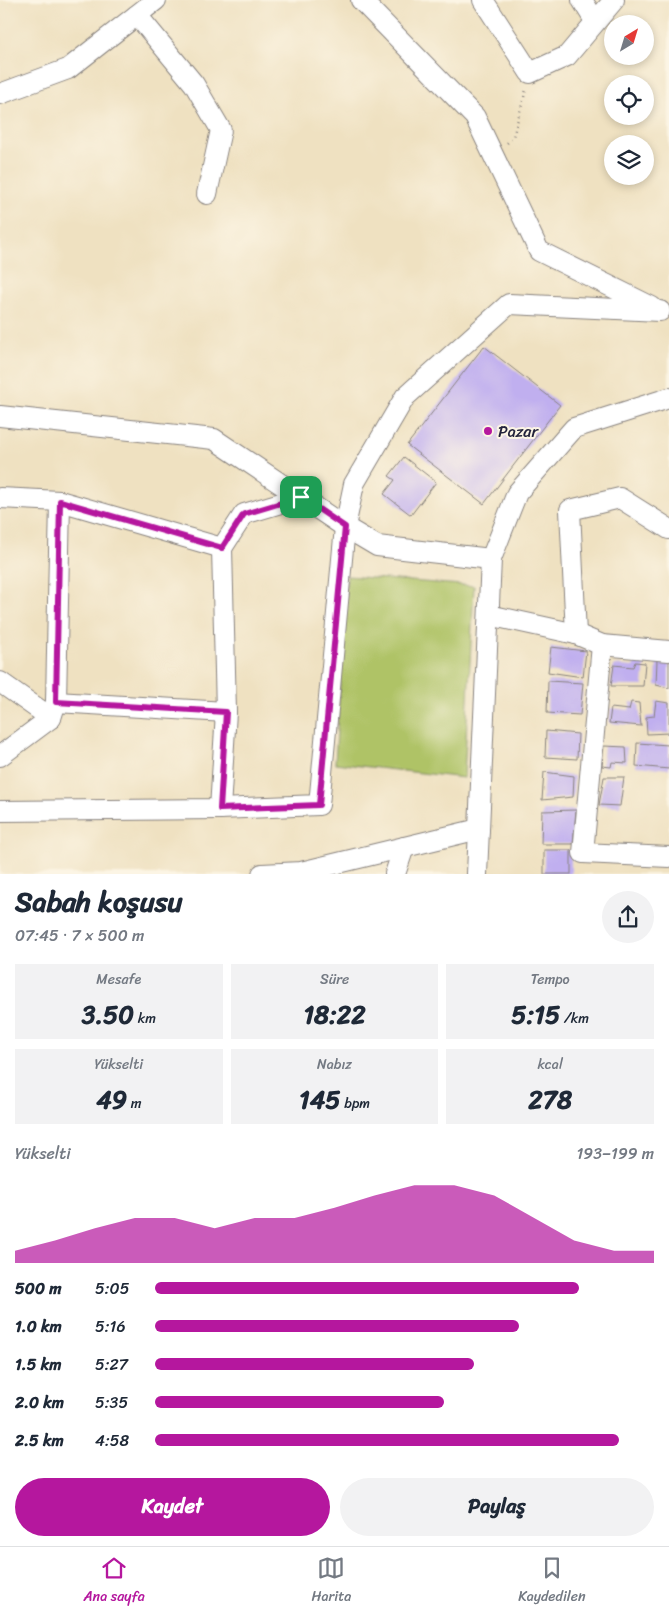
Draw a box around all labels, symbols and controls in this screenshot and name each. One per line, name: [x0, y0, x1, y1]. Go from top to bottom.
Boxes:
north arrow: [604, 15, 654, 65]
map controls: [604, 15, 654, 185]
button: locate: [604, 75, 654, 125]
button: layers: [604, 135, 654, 185]
place label: Pazar: [498, 417, 539, 446]
marker: Pazar: [482, 425, 494, 437]
pin: [280, 476, 322, 518]
icon: arrive: [287, 483, 315, 511]
text: Sabah koşusu: [15, 877, 183, 926]
button: share: [602, 891, 654, 943]
text: 07:45 · 7 × 500 m: [15, 921, 144, 950]
text: Mesafe: [96, 967, 141, 992]
text: Süre: [320, 967, 349, 992]
text: Tempo: [531, 967, 570, 992]
text: 3.50: [82, 992, 134, 1037]
text: 18:22: [303, 992, 366, 1037]
text: 5:15: [511, 992, 560, 1037]
text: km: [134, 1006, 156, 1031]
text: /km: [560, 1006, 589, 1031]
text: Yükselti: [94, 1052, 143, 1077]
text: Nabız: [317, 1052, 352, 1077]
text: kcal: [537, 1052, 563, 1077]
text: 49: [96, 1077, 127, 1122]
text: 145: [299, 1077, 341, 1122]
text: 278: [528, 1077, 572, 1122]
text: m: [127, 1091, 142, 1116]
text: bpm: [341, 1091, 370, 1116]
text: Yükselti: [15, 1139, 71, 1168]
text: 193–199 m: [576, 1139, 654, 1168]
text: 500 m: [15, 1274, 61, 1303]
text: 5:05: [95, 1274, 130, 1303]
text: 1.0 km: [15, 1312, 62, 1341]
text: 5:16: [95, 1312, 126, 1341]
text: 1.5 km: [15, 1350, 61, 1379]
text: 5:27: [95, 1350, 128, 1379]
text: 2.0 km: [15, 1388, 64, 1417]
text: 5:35: [95, 1388, 128, 1417]
text: 2.5 km: [15, 1426, 64, 1455]
text: 4:58: [95, 1426, 129, 1455]
button: Kaydet: [15, 1478, 330, 1536]
button: Paylaş: [340, 1478, 654, 1536]
tab: Ana sayfa: [83, 1554, 145, 1609]
tab: Harita: [312, 1554, 351, 1609]
tab: Kaydedilen: [518, 1554, 586, 1609]

